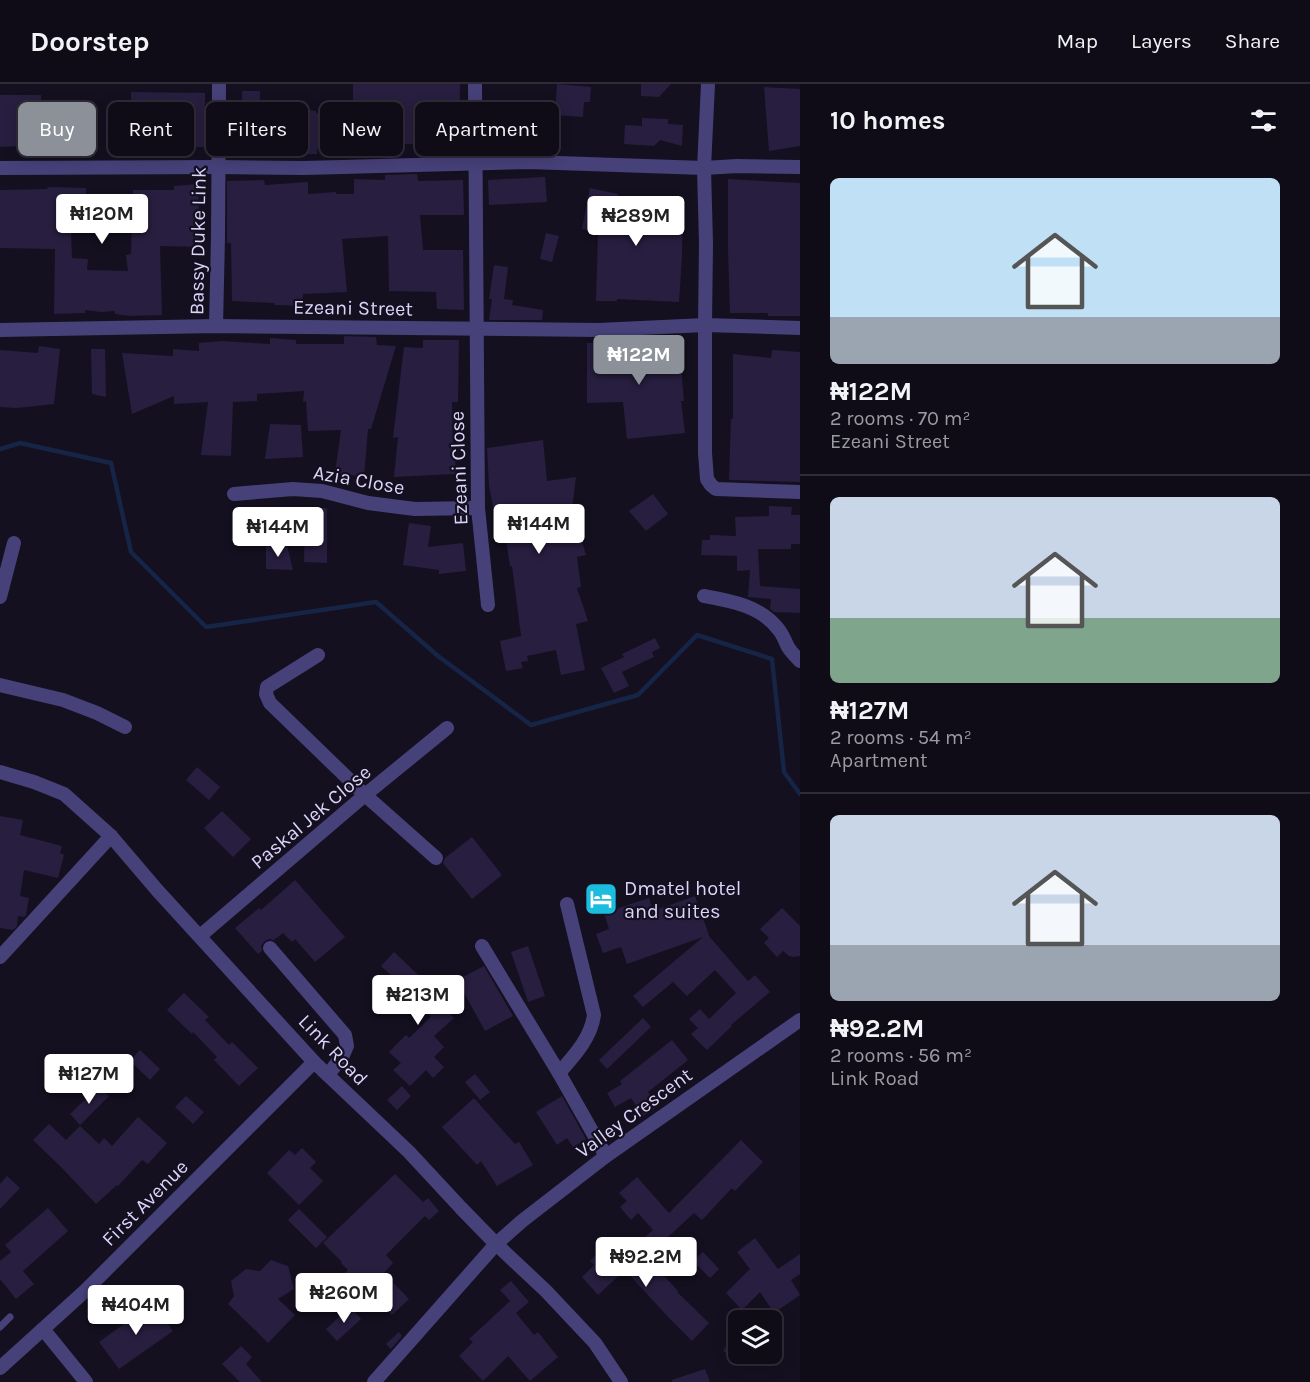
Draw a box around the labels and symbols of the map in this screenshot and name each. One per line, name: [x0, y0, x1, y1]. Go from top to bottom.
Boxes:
street label: Bassy Duke Link: [185, 167, 211, 315]
pin: ₦120M: [60, 194, 144, 245]
pin: ₦289M: [594, 196, 678, 247]
street label: Ezeani Street: [293, 295, 414, 321]
pin: ₦122M: [597, 335, 681, 386]
street label: Ezeani Close: [446, 410, 472, 526]
street label: Azia Close: [312, 461, 406, 499]
pin: ₦144M: [497, 504, 581, 555]
pin: ₦144M: [236, 507, 320, 558]
street label: Paskal Jek Close: [246, 760, 376, 874]
place label: Dmatel hotel and suites: [624, 877, 741, 923]
hotel icon: Dmatel hotel and suites: [583, 881, 619, 917]
pin: ₦213M: [376, 975, 460, 1026]
street label: Link Road: [294, 1010, 372, 1090]
pin: ₦127M: [47, 1054, 131, 1105]
street label: Valley Crescent: [572, 1063, 697, 1163]
street label: First Avenue: [97, 1155, 193, 1251]
pin: ₦92.2M: [597, 1237, 695, 1288]
pin: ₦260M: [302, 1273, 386, 1324]
pin: ₦404M: [94, 1285, 178, 1336]

